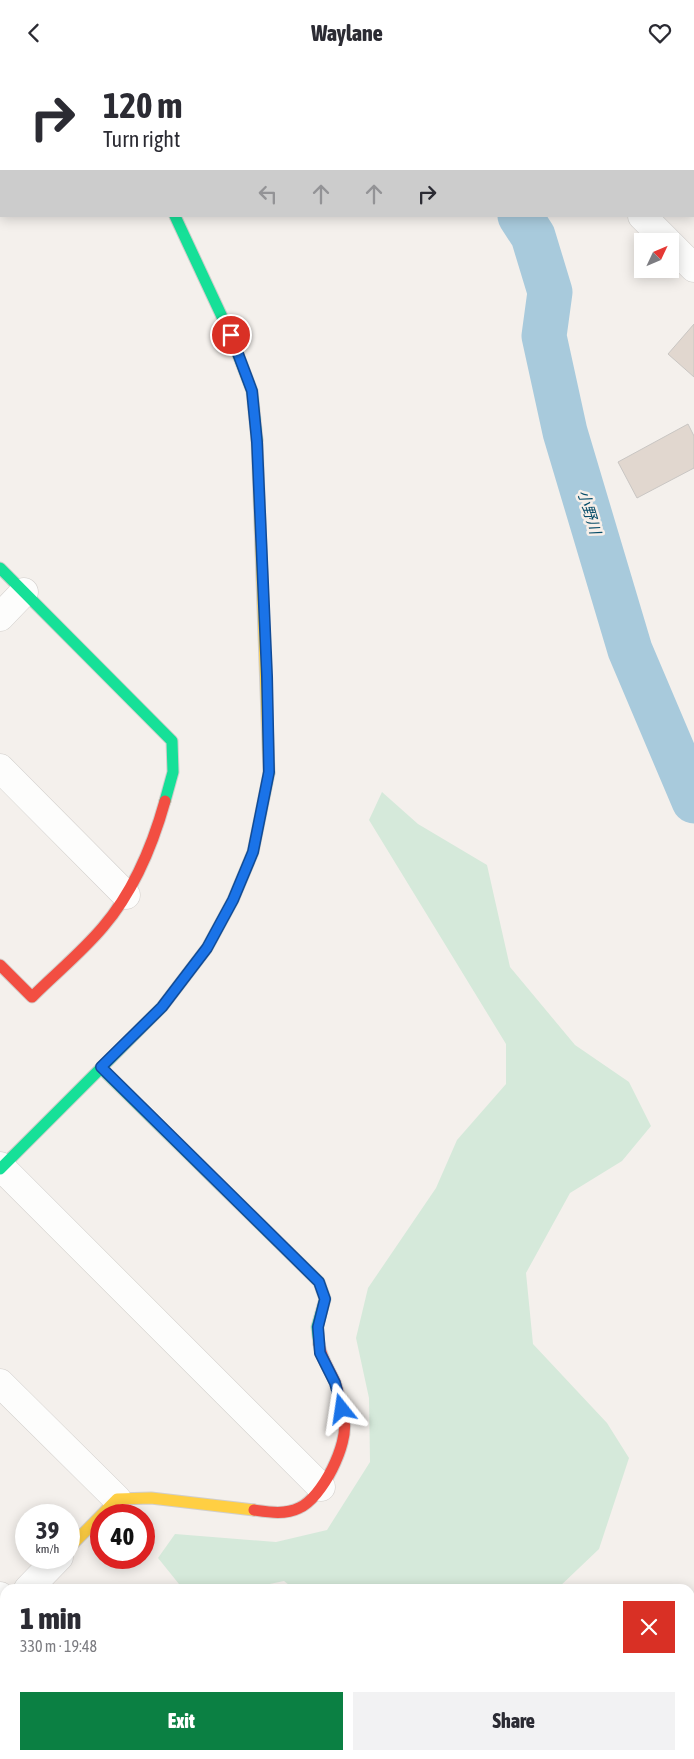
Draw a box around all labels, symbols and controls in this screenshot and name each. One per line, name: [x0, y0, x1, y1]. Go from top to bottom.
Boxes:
icon: back: [20, 19, 48, 47]
icon: heart: [646, 19, 674, 47]
text: Waylane: [311, 20, 383, 46]
icon: right: [20, 85, 85, 150]
text: 120 m: [103, 85, 182, 125]
text: Turn right: [103, 126, 180, 152]
icon: left: [254, 180, 282, 208]
icon: ahead: [307, 180, 335, 208]
icon: ahead: [360, 180, 388, 208]
icon: right: [413, 180, 441, 208]
north arrow: [634, 233, 679, 277]
map controls: [634, 233, 679, 278]
pin: [210, 314, 252, 356]
icon: arrive: [217, 321, 245, 349]
water label: 小野川: [575, 488, 605, 538]
position arrow: [315, 1382, 367, 1434]
speed limit sign: 40: [90, 1504, 155, 1569]
text: 39: [36, 1516, 59, 1544]
text: km/h: [36, 1542, 59, 1556]
text: 1 min: [20, 1601, 81, 1635]
button: close: [623, 1601, 675, 1653]
text: 330 m · 19:48: [20, 1637, 97, 1655]
button: Exit: [20, 1692, 343, 1750]
button: Share: [353, 1692, 675, 1750]

